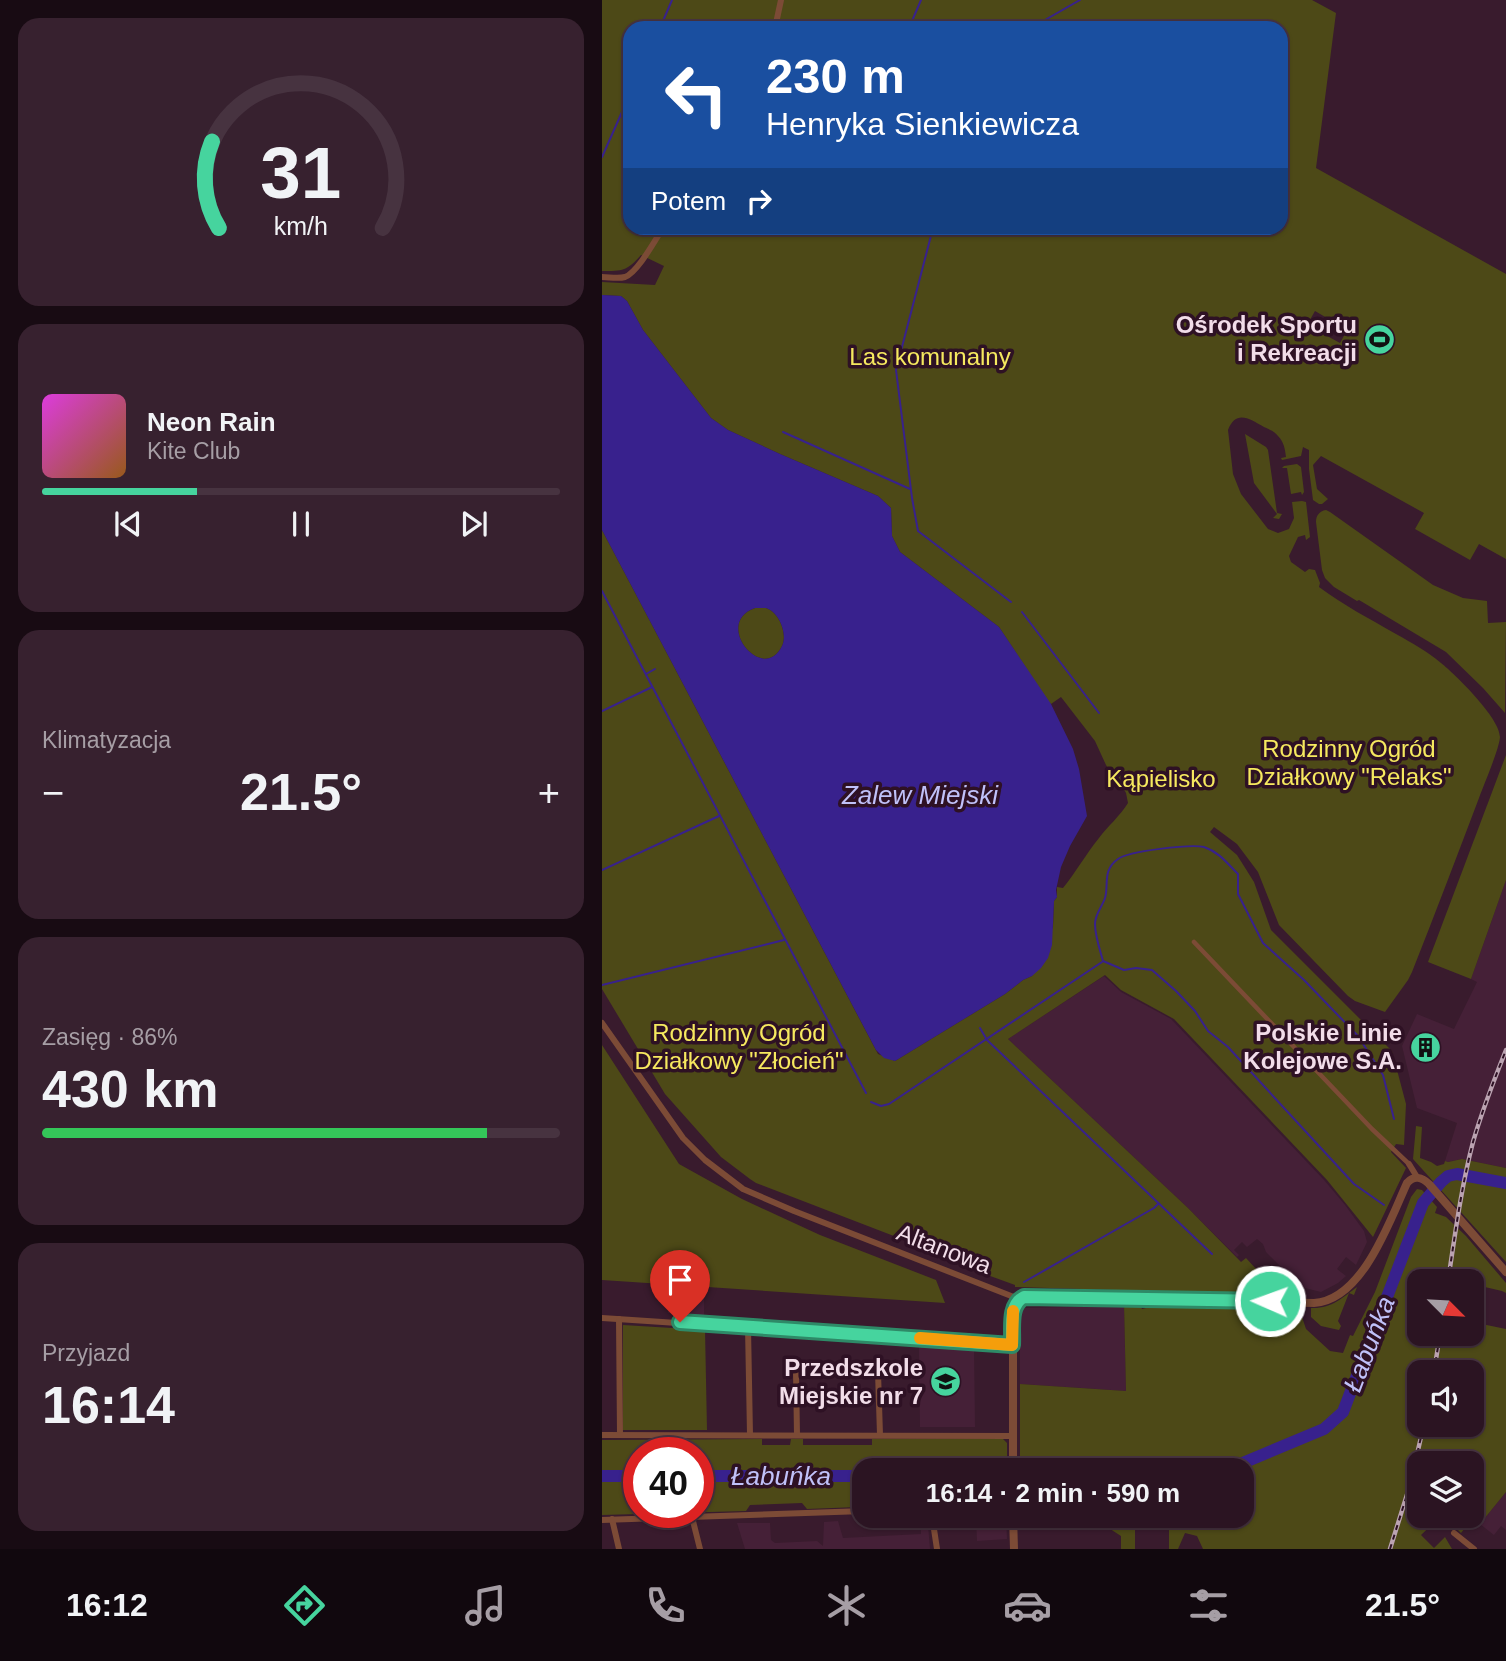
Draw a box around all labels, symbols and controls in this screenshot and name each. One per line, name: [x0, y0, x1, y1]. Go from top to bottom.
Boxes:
icon: left: [651, 49, 742, 140]
text: 230 m: [766, 49, 905, 103]
text: Henryka Sienkiewicza: [766, 106, 1079, 142]
text: 31: [261, 132, 341, 213]
icon: right: [740, 182, 778, 220]
text: Potem: [651, 186, 726, 216]
text: km/h: [274, 212, 328, 240]
place label: Ośrodek Sportu i Rekreacji: [1176, 311, 1357, 366]
sports icon: Ośrodek Sportu i Rekreacji: [1363, 322, 1397, 356]
park label: Las komunalny: [849, 343, 1011, 370]
text: Neon Rain: [147, 407, 276, 437]
text: Kite Club: [147, 438, 240, 464]
icon: previous: [109, 505, 147, 543]
icon: pause: [282, 505, 320, 543]
icon: next: [455, 505, 493, 543]
text: Klimatyzacja: [42, 727, 171, 753]
park label: Rodzinny Ogród Działkowy "Relaks": [1246, 735, 1452, 790]
text: 21.5°: [240, 763, 362, 821]
park label: Kąpielisko: [1106, 765, 1216, 792]
text: −: [42, 772, 64, 814]
text: +: [538, 772, 560, 814]
water label: Zalew Miejski: [841, 780, 999, 810]
park label: Rodzinny Ogród Działkowy "Złocień": [634, 1019, 844, 1074]
place label: Polskie Linie Kolejowe S.A.: [1243, 1019, 1402, 1074]
text: Zasięg · 86%: [42, 1024, 178, 1050]
building icon: Polskie Linie Kolejowe S.A.: [1408, 1030, 1442, 1064]
text: 430 km: [42, 1060, 218, 1118]
street label: Altanowa: [893, 1218, 996, 1279]
pin: [650, 1250, 710, 1322]
icon: arrive: [661, 1261, 699, 1299]
position arrow: [1233, 1264, 1307, 1338]
north arrow: [1407, 1269, 1484, 1346]
map controls: [1407, 1269, 1484, 1528]
water label: Łabuńka: [1337, 1292, 1401, 1396]
text: Przyjazd: [42, 1340, 130, 1366]
place label: Przedszkole Miejskie nr 7: [779, 1354, 923, 1409]
button: sound: [1407, 1360, 1484, 1437]
school or university icon: Przedszkole Miejskie nr 7: [929, 1365, 963, 1399]
text: 16:14: [42, 1376, 175, 1434]
speed limit sign: 40: [623, 1437, 714, 1528]
button: layers: [1407, 1451, 1484, 1528]
water label: Łabuńka: [731, 1461, 831, 1491]
text: 16:14 · 2 min · 590 m: [926, 1478, 1180, 1508]
icon: directions: [280, 1581, 329, 1630]
icon: music: [461, 1581, 510, 1630]
icon: phone: [641, 1581, 690, 1630]
icon: climate: [822, 1581, 871, 1630]
icon: car: [1003, 1581, 1052, 1630]
icon: filters: [1184, 1581, 1233, 1630]
text: 16:12: [66, 1587, 148, 1623]
text: 21.5°: [1365, 1587, 1440, 1623]

